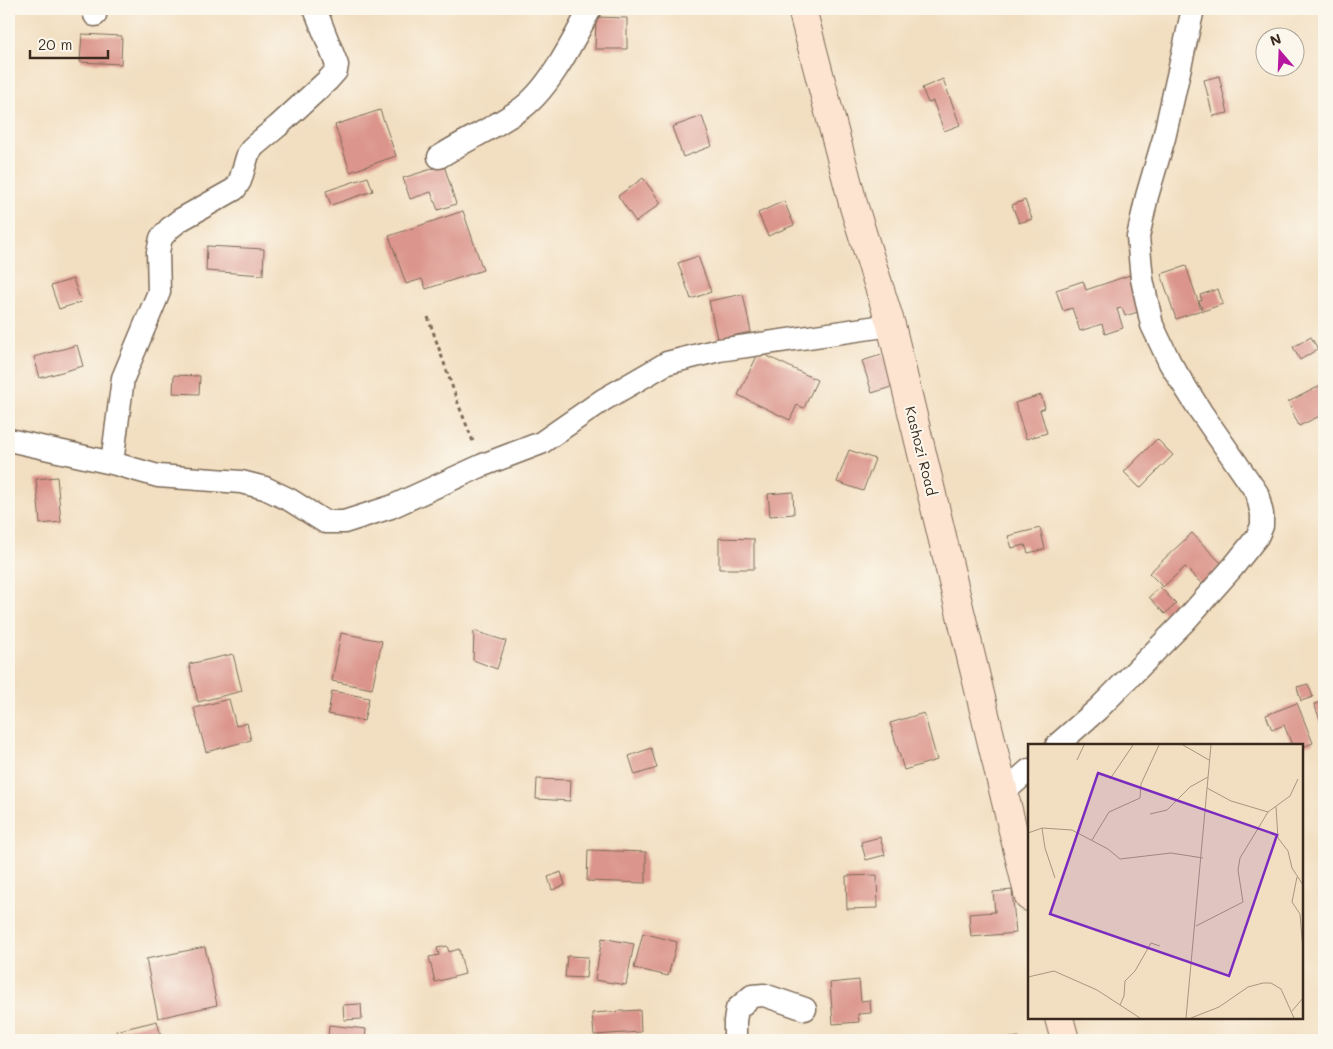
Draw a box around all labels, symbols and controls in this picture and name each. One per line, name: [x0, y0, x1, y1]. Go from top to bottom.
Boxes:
scale bar: [30, 28, 108, 60]
north arrow: [1256, 28, 1306, 78]
text: N: [1267, 29, 1284, 50]
text: 20 m: [38, 34, 72, 54]
street label: Kashozi Road: [901, 404, 942, 498]
inset map: [1028, 744, 1303, 1019]

